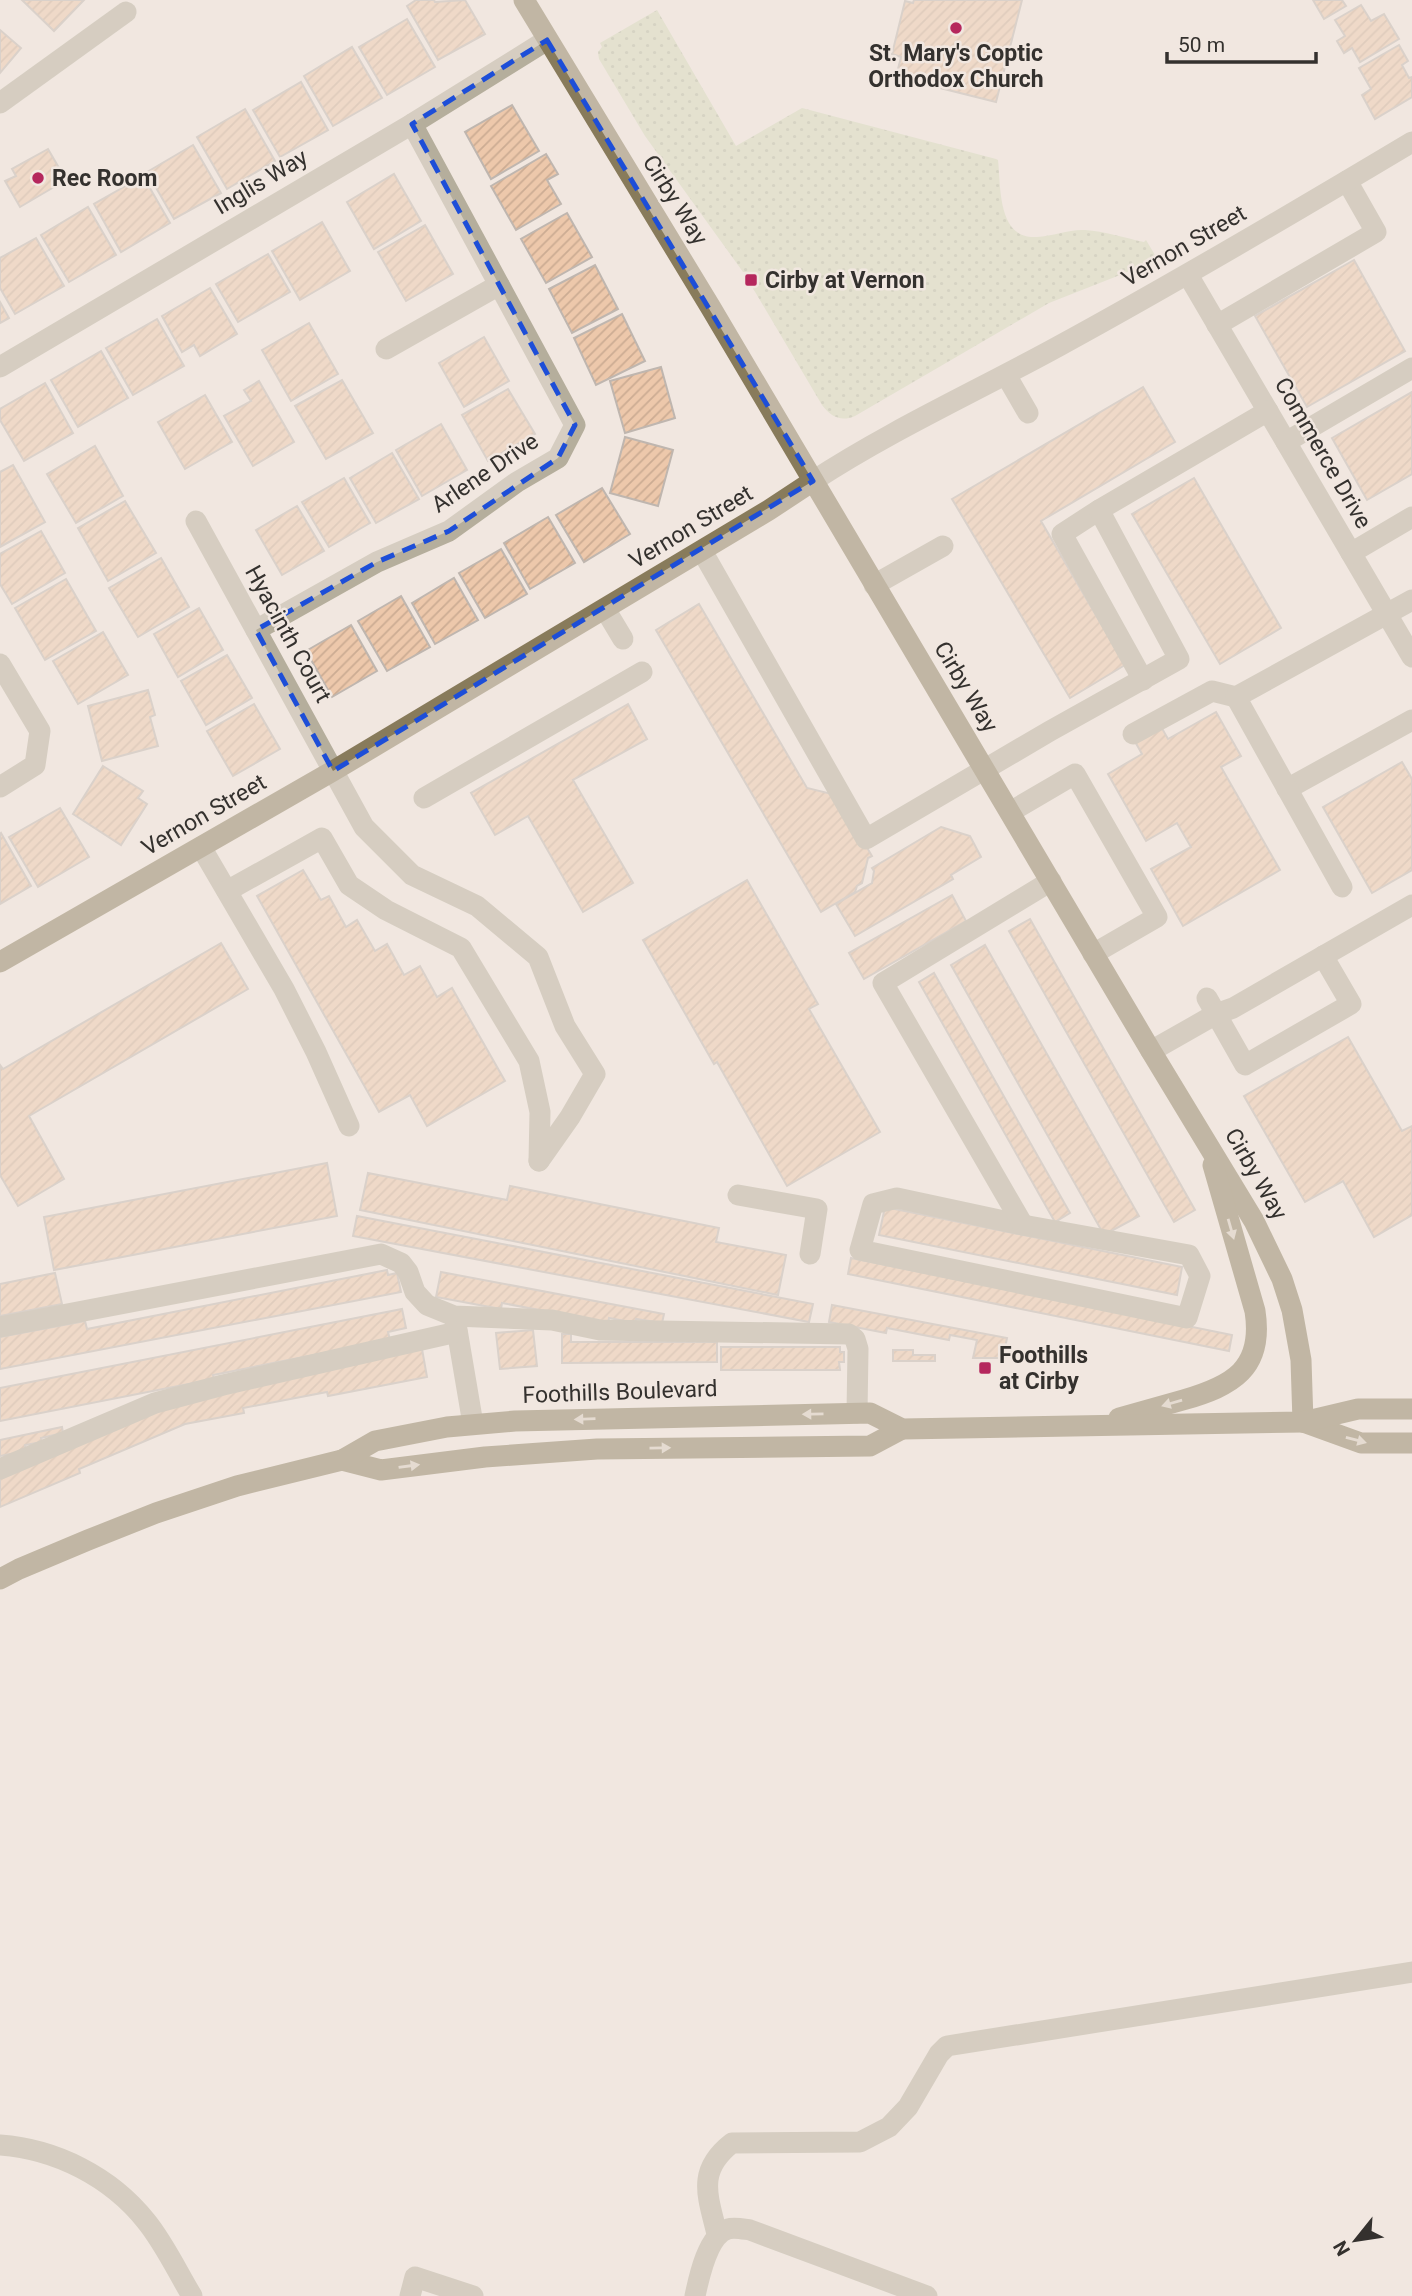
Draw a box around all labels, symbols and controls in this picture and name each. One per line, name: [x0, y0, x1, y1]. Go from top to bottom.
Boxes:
marker: St. Mary's Coptic Orthodox Church: [948, 20, 964, 36]
scale bar: [1167, 21, 1316, 65]
text: 50 m: [1178, 33, 1225, 57]
place label: St. Mary's Coptic Orthodox Church: [868, 40, 1044, 93]
street label: Inglis Way: [210, 144, 313, 220]
street label: Cirby Way: [637, 150, 713, 250]
place label: Rec Room: [52, 165, 157, 192]
marker: Rec Room: [30, 170, 46, 186]
street label: Vernon Street: [1117, 200, 1251, 292]
place label: Cirby at Vernon: [765, 267, 925, 294]
marker: Cirby at Vernon: [743, 272, 759, 288]
street label: Commerce Drive: [1269, 373, 1377, 533]
street label: Arlene Drive: [427, 427, 543, 519]
street label: Vernon Street: [624, 480, 758, 574]
street label: Hyacinth Court: [239, 561, 337, 707]
street label: Cirby Way: [928, 637, 1004, 737]
street label: Vernon Street: [137, 769, 271, 861]
street label: Cirby Way: [1219, 1124, 1293, 1225]
one-way arrow: [1227, 1219, 1237, 1240]
place label: Foothills at Cirby: [999, 1342, 1088, 1395]
marker: Foothills at Cirby: [977, 1360, 993, 1376]
street label: Foothills Boulevard: [522, 1375, 718, 1409]
one-way arrow: [1161, 1398, 1183, 1409]
one-way arrow: [802, 1408, 824, 1419]
one-way arrow: [574, 1413, 596, 1424]
one-way arrow: [1345, 1435, 1367, 1446]
one-way arrow: [649, 1443, 671, 1454]
one-way arrow: [398, 1461, 420, 1472]
north arrow: [1321, 2205, 1391, 2275]
text: N: [1328, 2237, 1355, 2260]

